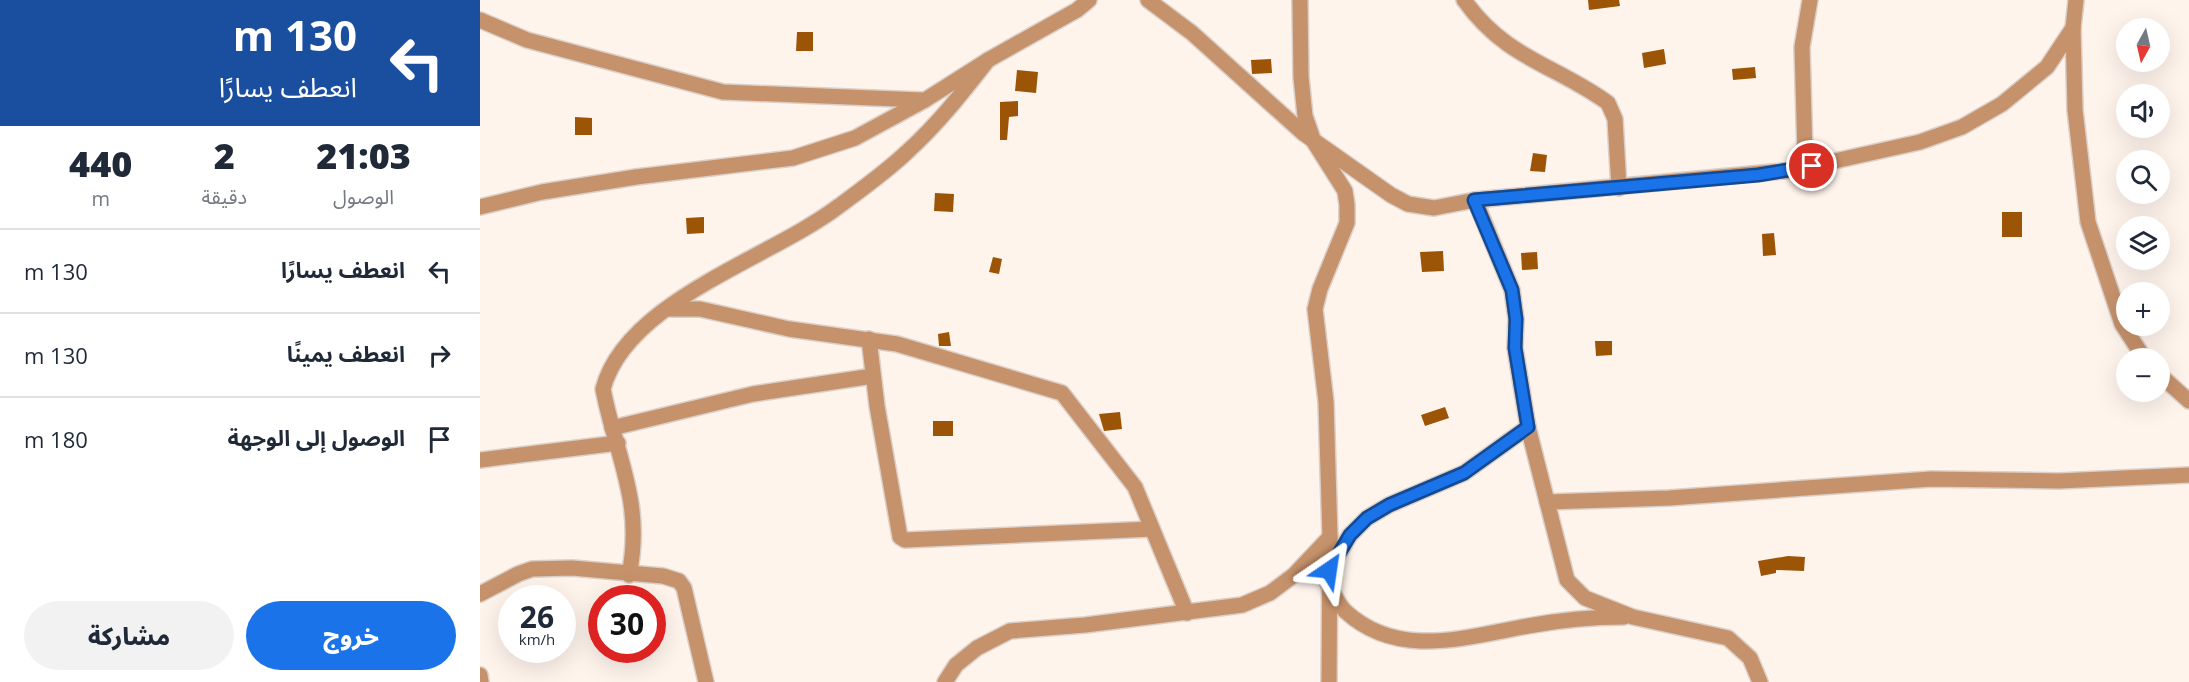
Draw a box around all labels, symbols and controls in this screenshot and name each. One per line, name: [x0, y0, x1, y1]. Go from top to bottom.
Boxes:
text: 130 m: [233, 6, 357, 63]
north arrow: [2116, 18, 2170, 72]
map controls: [2116, 18, 2170, 402]
icon: left: [378, 24, 456, 102]
text: انعطف يسارًا: [219, 68, 357, 105]
button: sound: [2116, 84, 2170, 138]
text: 2: [214, 131, 235, 180]
text: 21:03: [316, 131, 411, 180]
text: 440: [69, 139, 132, 188]
pin: [1786, 140, 1837, 191]
icon: arrive: [1795, 149, 1828, 182]
button: search: [2116, 150, 2170, 204]
text: دقيقة: [201, 183, 247, 210]
text: الوصول: [333, 183, 394, 210]
text: m: [91, 185, 110, 212]
button: layers: [2116, 216, 2170, 270]
text: انعطف يسارًا: [281, 254, 405, 284]
icon: left: [423, 255, 456, 288]
text: 130 m: [24, 256, 88, 286]
button: +: [2116, 282, 2170, 336]
text: انعطف يمينًا: [287, 338, 405, 368]
icon: right: [423, 339, 456, 372]
text: 130 m: [24, 340, 88, 370]
button: −: [2116, 348, 2170, 402]
text: الوصول إلى الوجهة: [227, 422, 405, 452]
icon: arrive: [423, 423, 456, 456]
text: 180 m: [24, 424, 88, 454]
position arrow: [1297, 538, 1361, 602]
speed limit sign: 30: [588, 585, 666, 663]
text: 26: [520, 596, 554, 637]
button: مشاركة: [24, 601, 234, 670]
button: خروج: [246, 601, 456, 670]
text: km/h: [519, 629, 555, 649]

